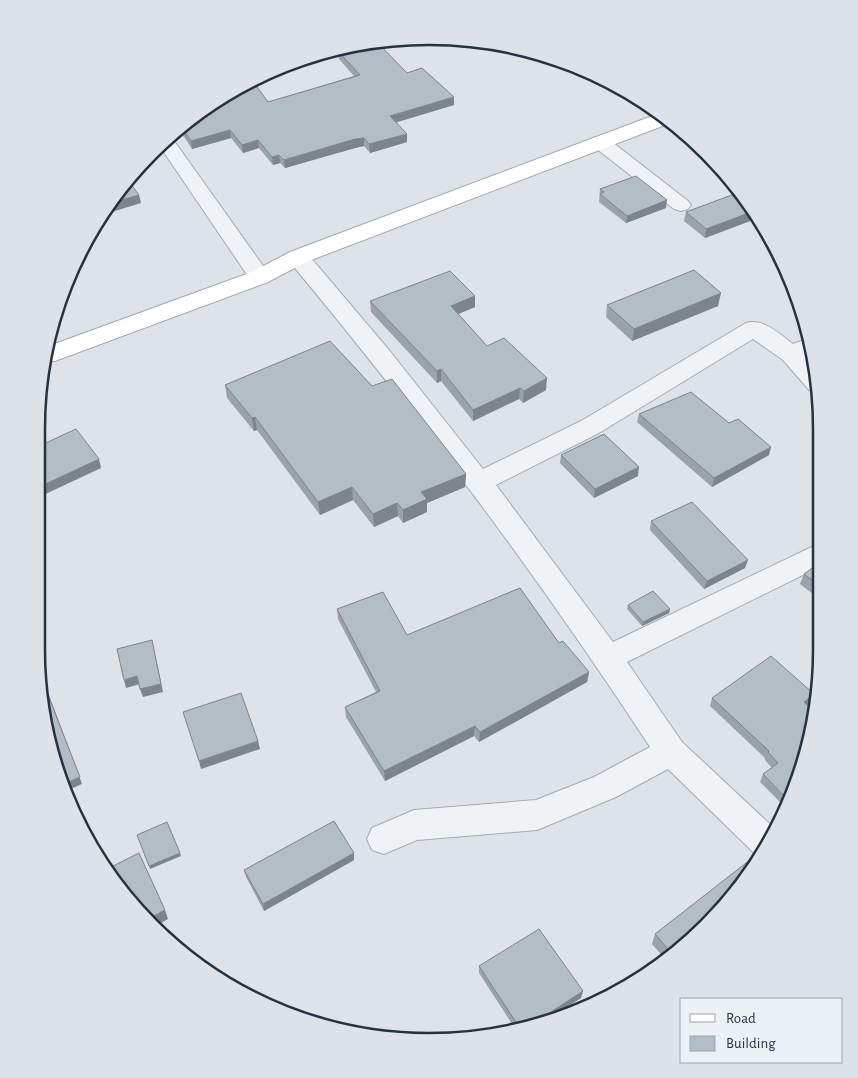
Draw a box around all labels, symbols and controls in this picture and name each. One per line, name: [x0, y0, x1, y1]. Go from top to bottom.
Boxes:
legend: [680, 998, 843, 1063]
text: Road: [726, 1011, 756, 1026]
text: Building: [726, 1036, 776, 1051]

